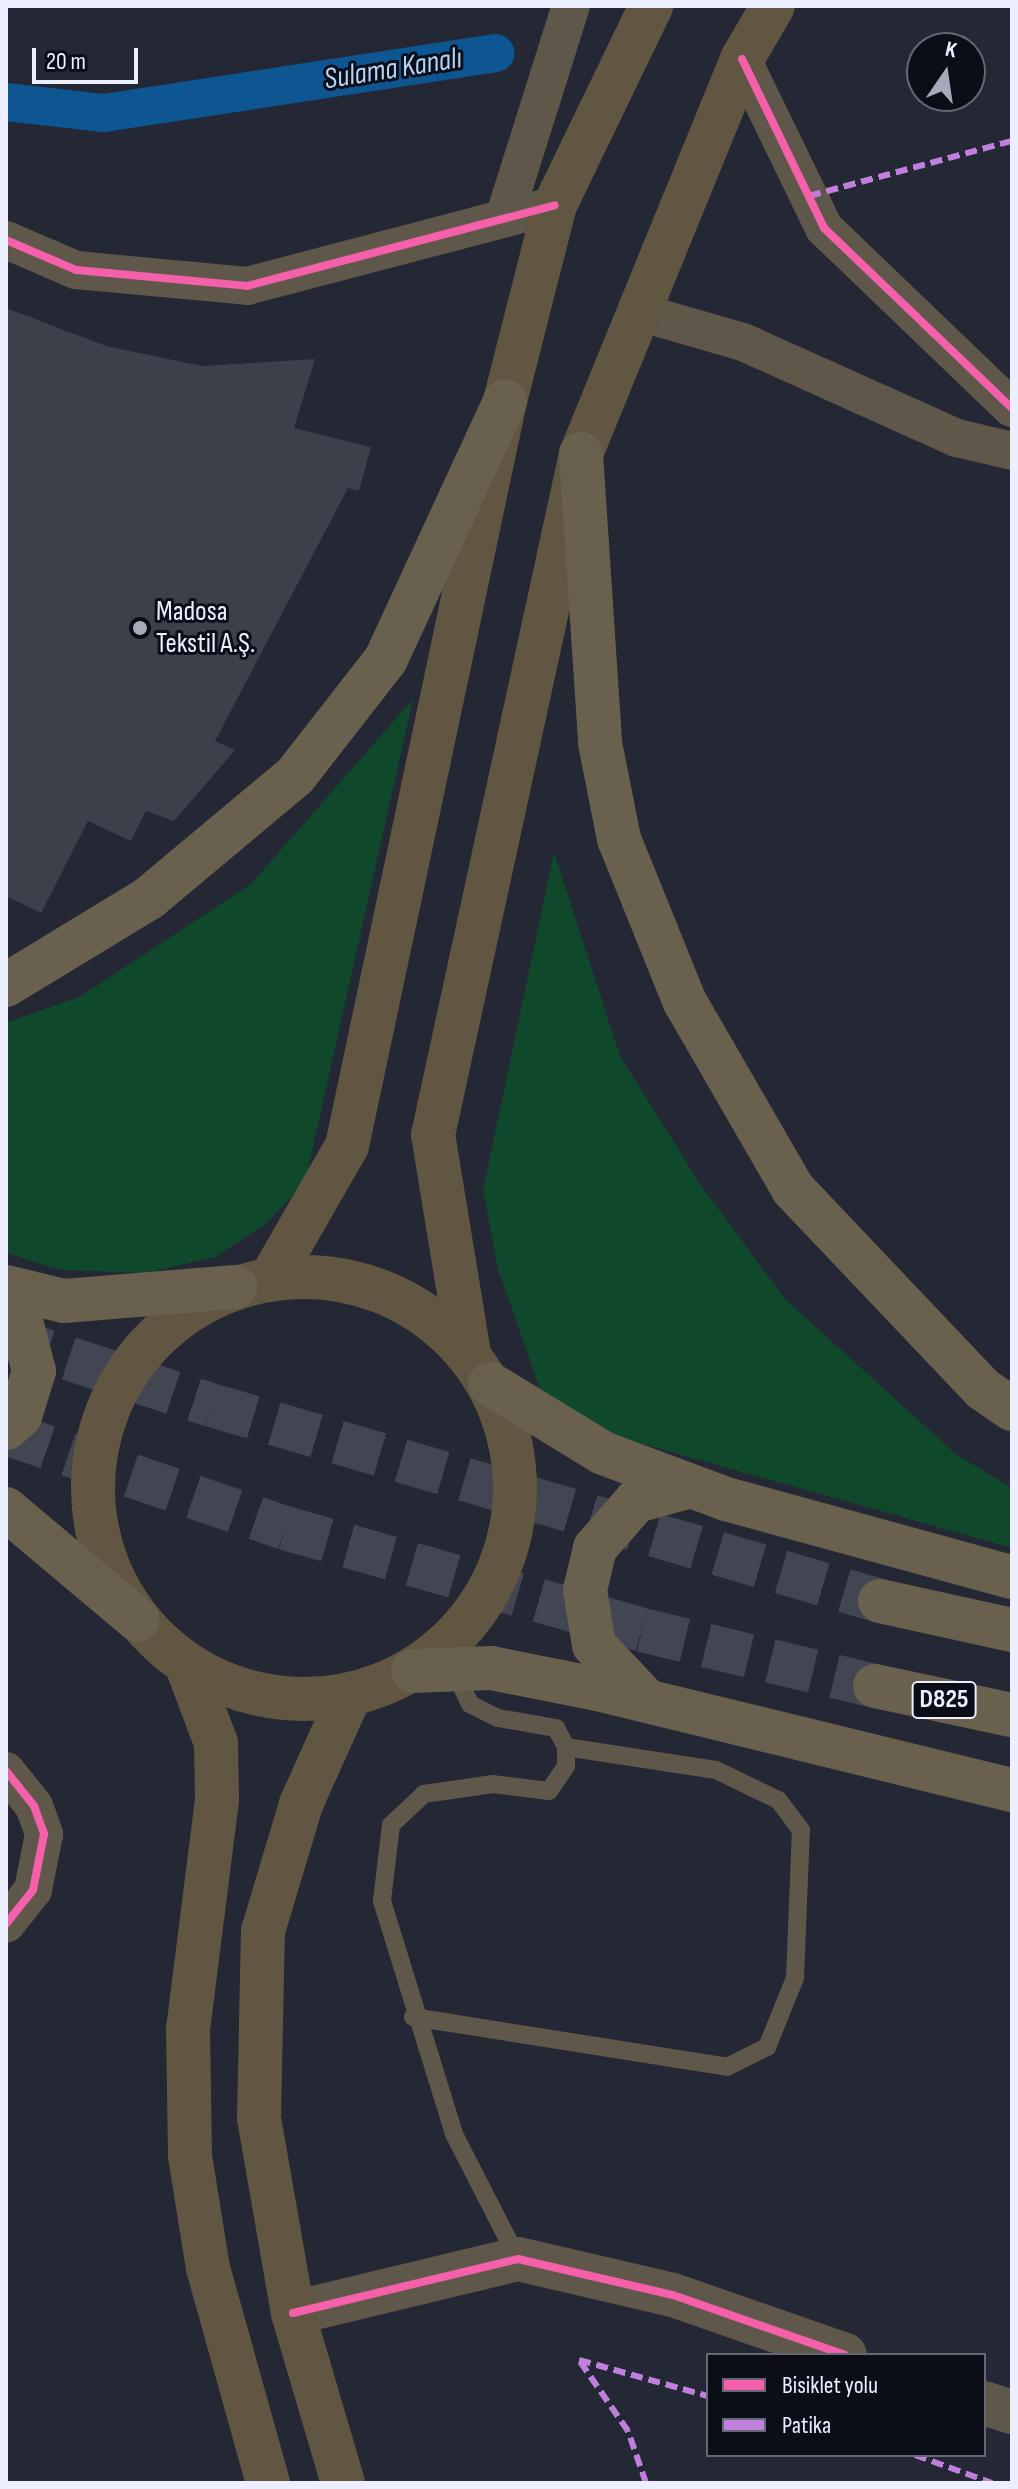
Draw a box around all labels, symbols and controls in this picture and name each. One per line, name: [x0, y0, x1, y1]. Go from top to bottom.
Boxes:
scale bar: [36, 32, 142, 82]
north arrow: [906, 32, 986, 112]
text: K: [943, 36, 959, 64]
water label: Sulama Kanalı: [322, 40, 464, 98]
text: 20 m: [46, 47, 86, 76]
place label: Madosa Tekstil A.Ş.: [156, 595, 255, 661]
marker: Madosa Tekstil A.Ş.: [131, 619, 149, 637]
road number: D825: [910, 1678, 978, 1722]
legend: [706, 2353, 986, 2457]
text: Bisiklet yolu: [782, 2371, 878, 2400]
text: Patika: [782, 2411, 831, 2440]

